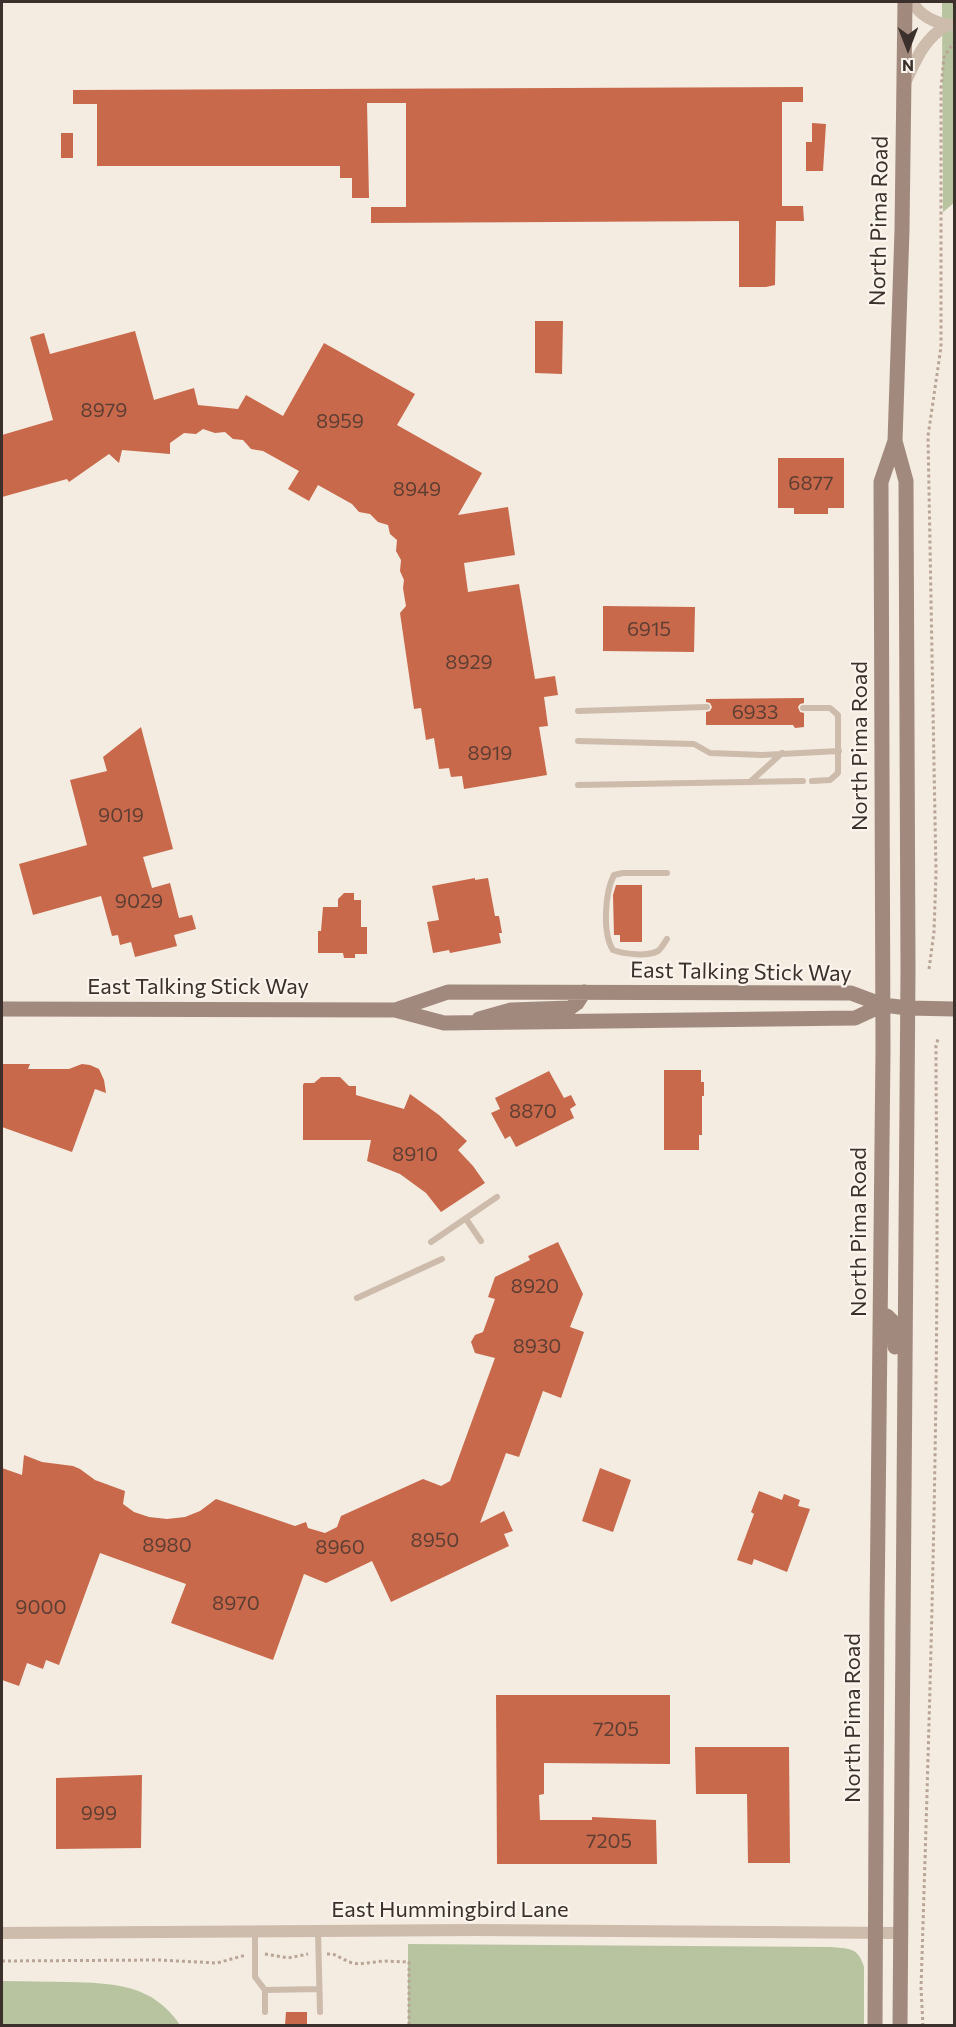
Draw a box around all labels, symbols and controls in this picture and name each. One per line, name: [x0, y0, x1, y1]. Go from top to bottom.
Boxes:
north arrow: [878, 18, 938, 78]
text: N: [902, 57, 914, 76]
street label: North Pima Road: [864, 136, 894, 306]
house number: 8979: [81, 398, 127, 422]
house number: 8959: [316, 409, 364, 433]
house number: 6877: [788, 471, 834, 495]
house number: 8949: [393, 477, 441, 501]
house number: 6915: [627, 617, 671, 641]
house number: 8929: [445, 650, 493, 674]
street label: North Pima Road: [847, 661, 873, 831]
house number: 6933: [732, 700, 778, 724]
house number: 8919: [468, 741, 512, 765]
house number: 9019: [98, 803, 144, 827]
house number: 9029: [115, 889, 163, 913]
street label: East Talking Stick Way: [630, 957, 852, 987]
street label: East Talking Stick Way: [87, 974, 309, 1000]
house number: 8870: [509, 1099, 557, 1123]
house number: 8910: [392, 1142, 438, 1166]
street label: North Pima Road: [846, 1147, 872, 1317]
house number: 8920: [511, 1274, 559, 1298]
house number: 8930: [513, 1334, 561, 1358]
house number: 8950: [411, 1528, 459, 1552]
house number: 8980: [142, 1533, 192, 1557]
house number: 8960: [315, 1535, 365, 1559]
house number: 8970: [212, 1591, 260, 1615]
house number: 9000: [15, 1595, 67, 1619]
street label: North Pima Road: [840, 1633, 866, 1803]
house number: 7205: [593, 1717, 639, 1741]
house number: 999: [81, 1801, 117, 1825]
house number: 7205: [586, 1829, 632, 1853]
street label: East Hummingbird Lane: [331, 1897, 569, 1923]

